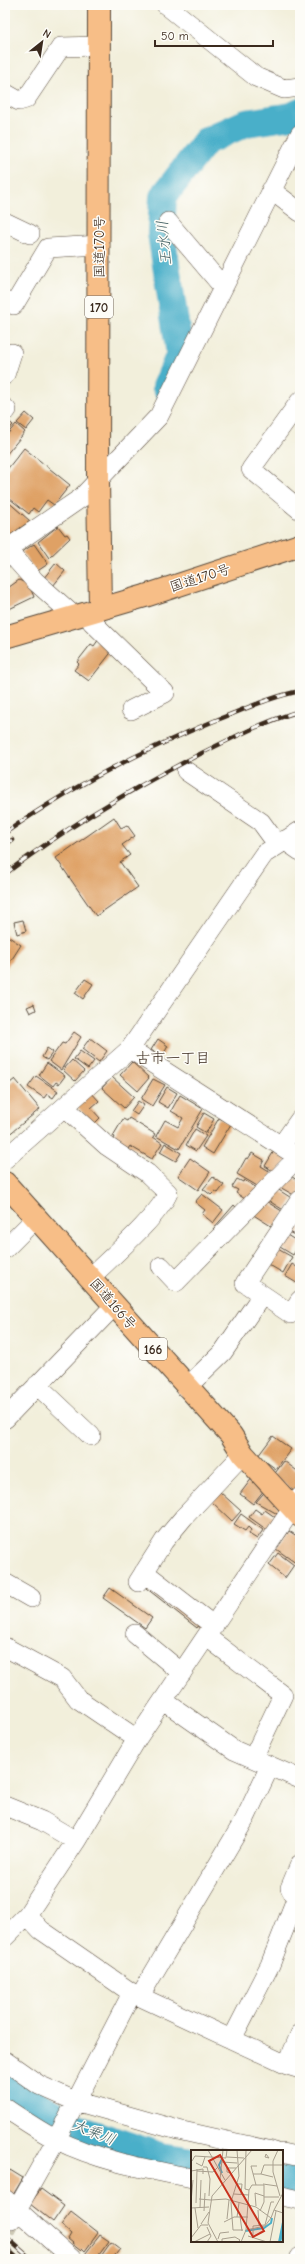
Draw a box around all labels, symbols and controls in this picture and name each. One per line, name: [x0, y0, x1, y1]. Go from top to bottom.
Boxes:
north arrow: [22, 22, 62, 62]
scale bar: [155, 22, 273, 48]
text: N: [40, 26, 53, 41]
text: 50 m: [161, 29, 189, 43]
street label: 国道170号: [91, 216, 108, 278]
water label: 王水川: [153, 220, 175, 266]
road number: 170: [85, 296, 113, 318]
street label: 国道170号: [168, 560, 232, 596]
district label: 古市一丁目: [135, 1049, 211, 1067]
street label: 国道166号: [86, 1275, 140, 1333]
road number: 166: [139, 1338, 167, 1360]
water label: 大乗川: [70, 2115, 118, 2149]
inset map: [191, 2150, 283, 2242]

